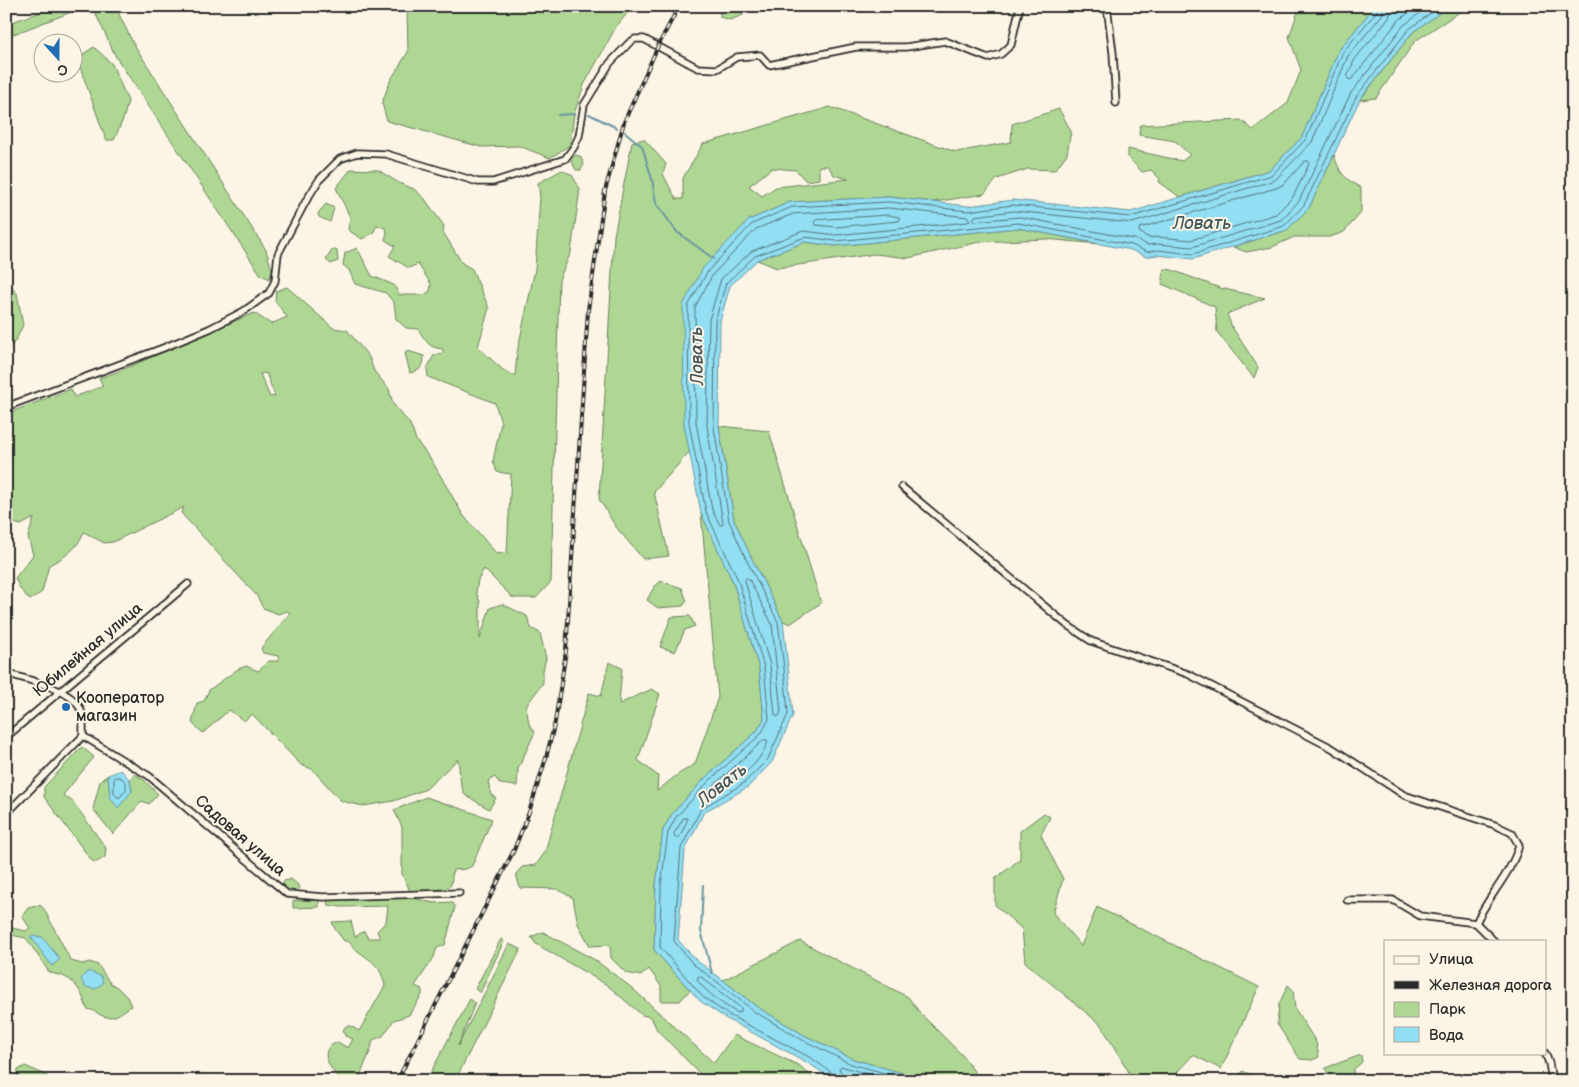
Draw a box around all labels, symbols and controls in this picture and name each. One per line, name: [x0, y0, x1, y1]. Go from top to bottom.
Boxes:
north arrow: [32, 32, 82, 82]
text: С: [55, 60, 70, 79]
water label: Ловать: [1172, 213, 1231, 234]
water label: Ловать: [686, 327, 708, 386]
street label: Юбилейная улица: [30, 598, 147, 701]
place label: Кооператор магазин: [76, 689, 164, 726]
marker: Кооператор магазин: [60, 701, 72, 713]
water label: Ловать: [692, 759, 751, 812]
street label: Садовая улица: [191, 792, 290, 881]
legend: [1384, 940, 1546, 1054]
text: Улица: [1429, 950, 1474, 969]
text: Железная дорога: [1429, 976, 1552, 995]
text: Парк: [1429, 1000, 1466, 1019]
text: Вода: [1429, 1026, 1464, 1045]

